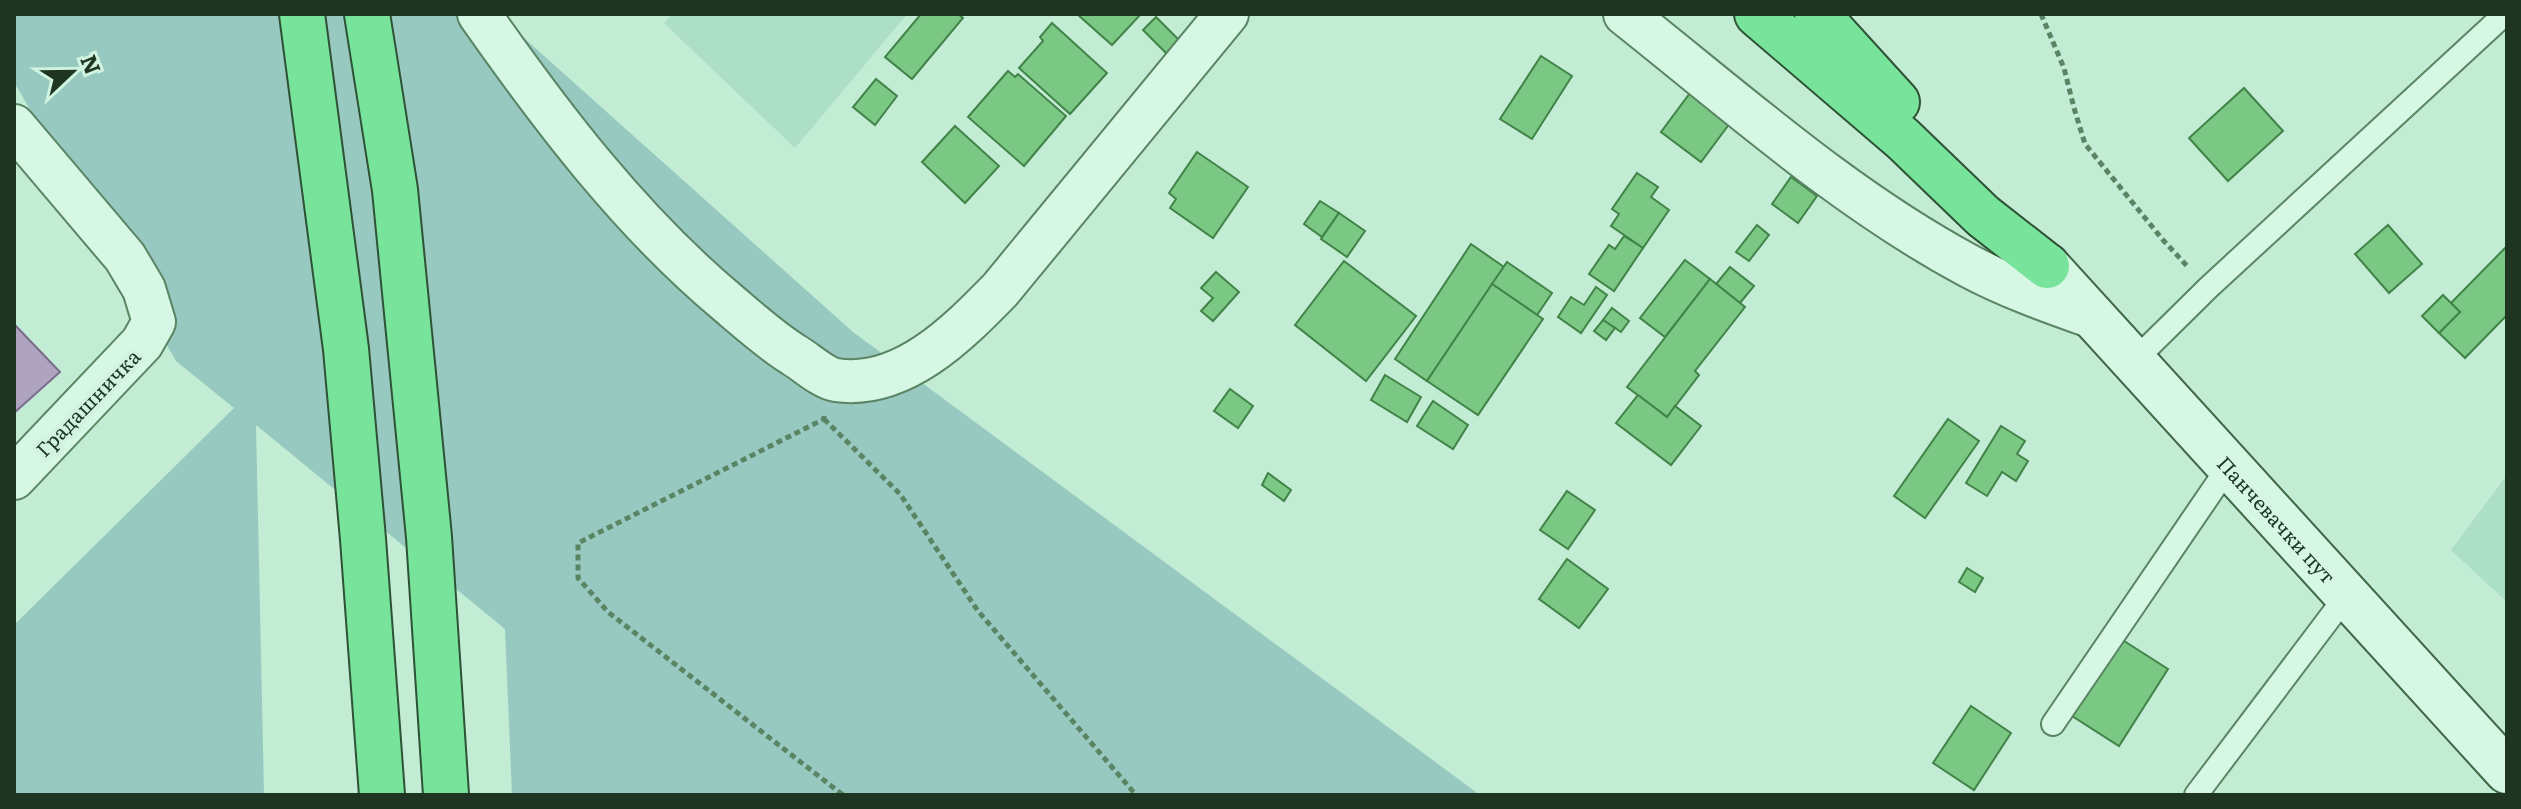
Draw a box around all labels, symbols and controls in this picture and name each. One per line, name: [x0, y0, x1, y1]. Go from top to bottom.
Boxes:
north arrow: [32, 32, 112, 112]
text: N: [73, 49, 111, 79]
street label: Градашничка: [28, 341, 146, 463]
street label: Панчевачки пут: [2211, 448, 2344, 590]

